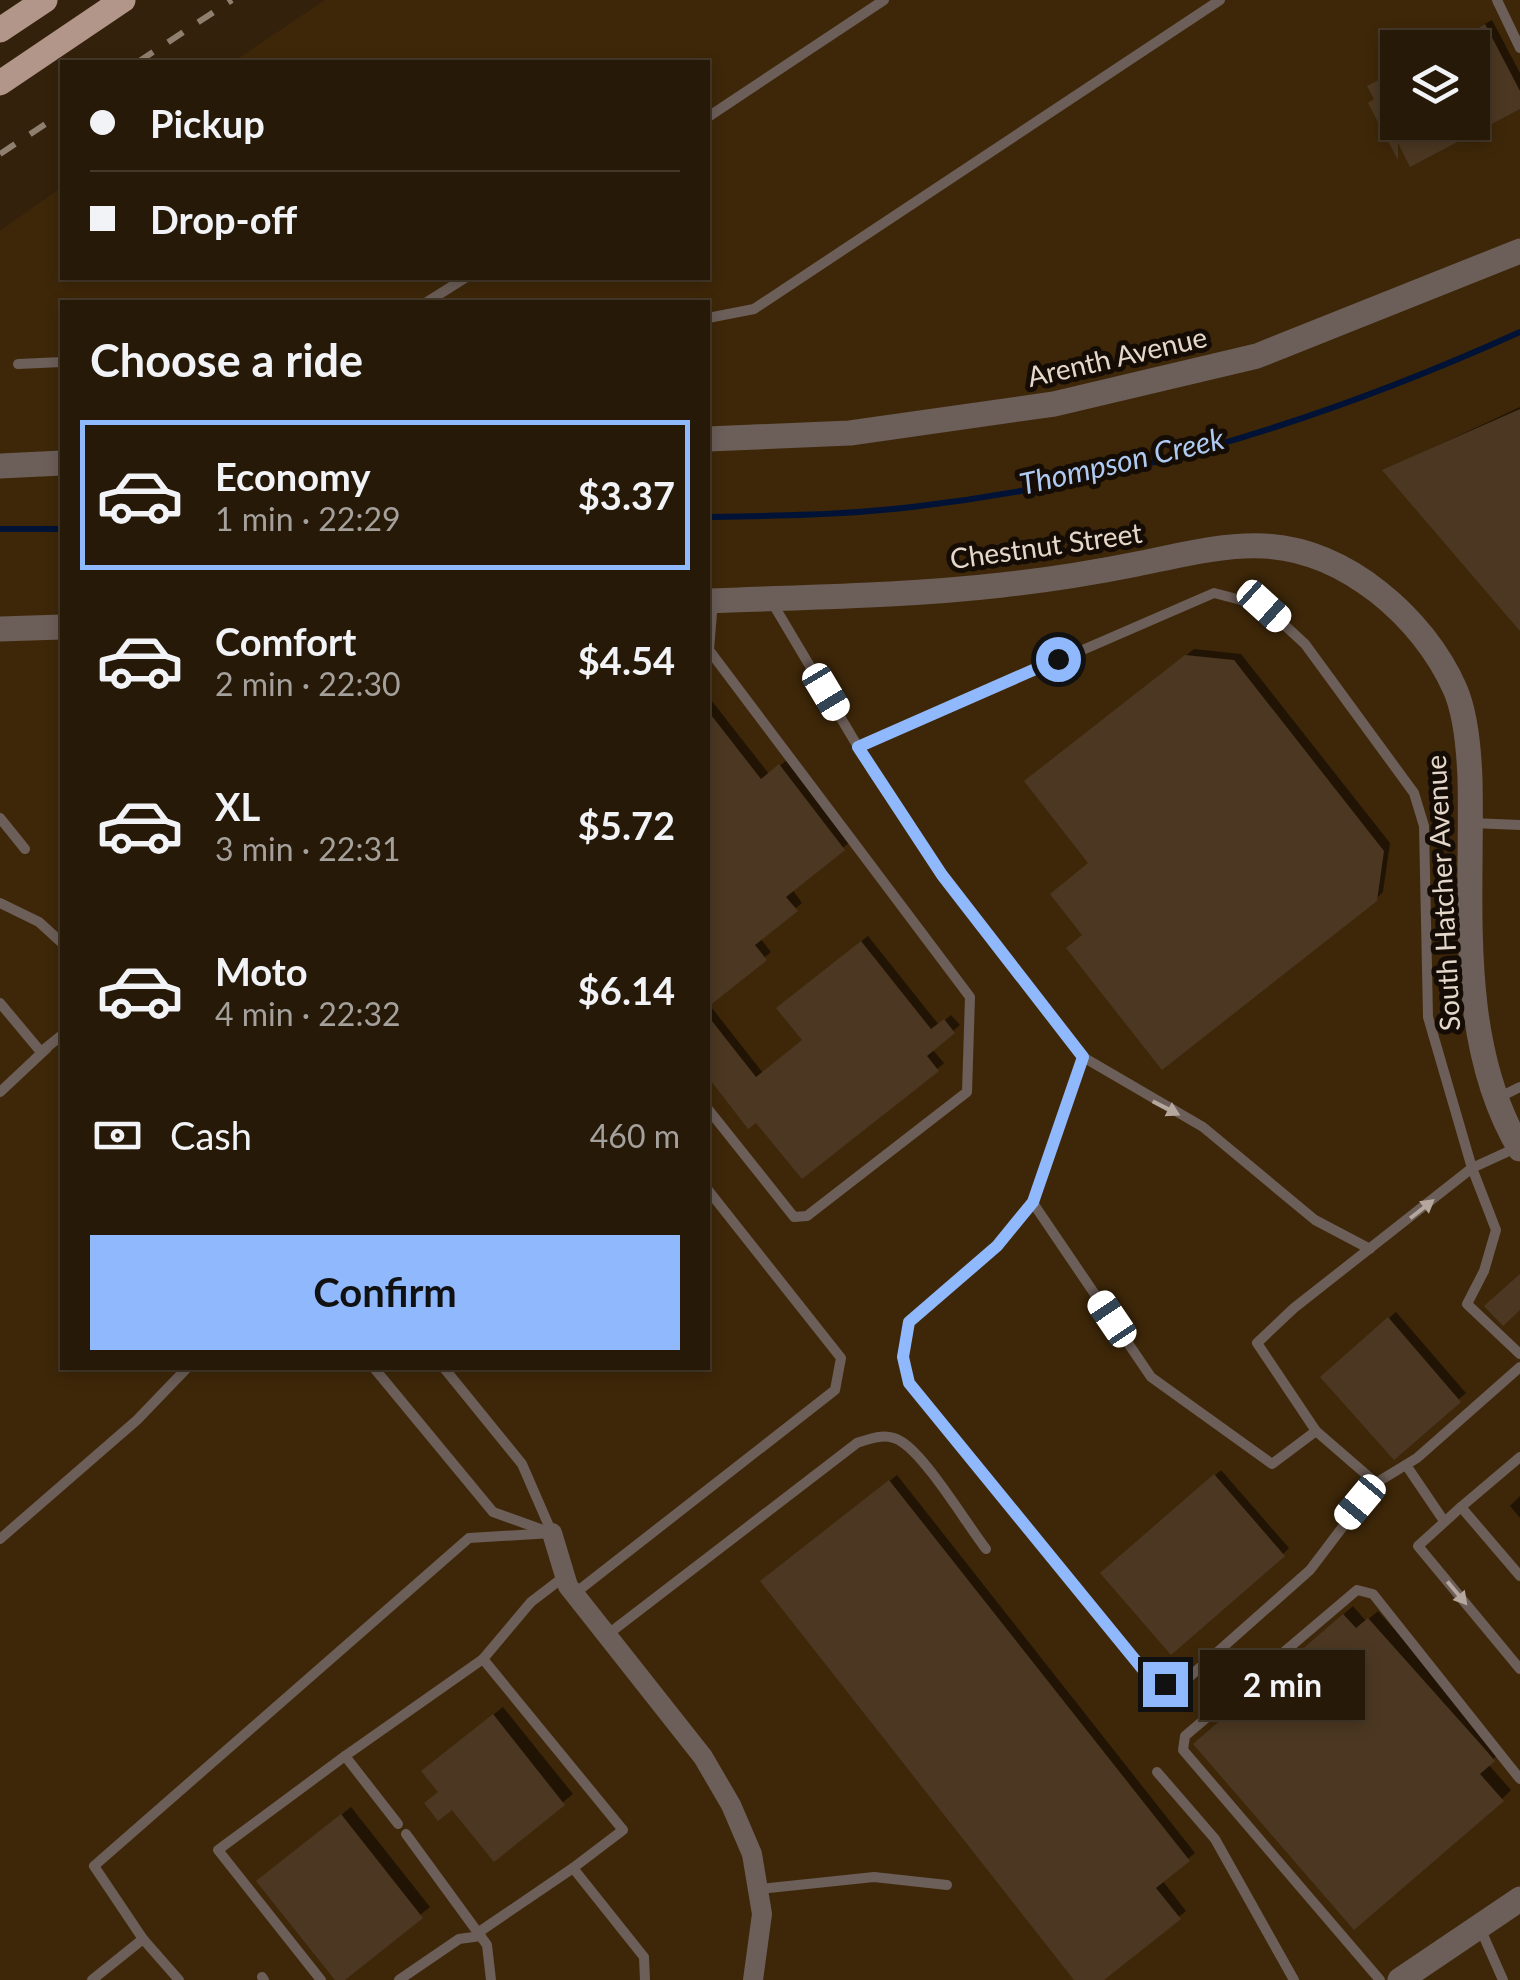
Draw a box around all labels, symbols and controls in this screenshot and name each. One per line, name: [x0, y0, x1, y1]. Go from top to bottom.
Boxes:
map controls: [1380, 30, 1490, 140]
button: layers: [1380, 30, 1490, 140]
text: Pickup: [150, 100, 265, 146]
text: Drop-off: [150, 196, 297, 242]
street label: Arenth Avenue: [1024, 319, 1210, 393]
text: Choose a ride: [90, 333, 363, 387]
water label: Thompson Creek: [1016, 419, 1228, 501]
icon: car: [95, 450, 185, 540]
text: Economy: [215, 453, 370, 499]
text: $3.37: [578, 472, 675, 518]
text: 1 min · 22:29: [215, 499, 401, 538]
street label: Chestnut Street: [948, 515, 1144, 575]
car: [1232, 575, 1296, 637]
icon: car: [95, 615, 185, 705]
text: Comfort: [215, 618, 356, 664]
text: $4.54: [578, 637, 675, 683]
route start: [1036, 637, 1081, 682]
car: [798, 659, 854, 725]
text: 2 min · 22:30: [215, 664, 401, 703]
street label: South Hatcher Avenue: [1418, 754, 1466, 1032]
icon: car: [95, 780, 185, 870]
text: XL: [215, 783, 260, 829]
text: $5.72: [578, 802, 675, 848]
text: 3 min · 22:31: [215, 829, 401, 868]
icon: car: [95, 945, 185, 1035]
text: Moto: [215, 948, 308, 994]
text: $6.14: [578, 967, 675, 1013]
text: 4 min · 22:32: [215, 994, 401, 1033]
one-way arrow: [1152, 1099, 1181, 1116]
icon: cash: [90, 1108, 145, 1163]
text: Cash: [170, 1112, 252, 1158]
text: 460 m: [590, 1116, 680, 1155]
one-way arrow: [1408, 1199, 1434, 1220]
button: Confirm: [90, 1235, 680, 1350]
car: [1083, 1286, 1141, 1352]
car: [1329, 1469, 1391, 1535]
one-way arrow: [1445, 1580, 1467, 1605]
callout: 2 min: [1200, 1649, 1365, 1719]
route end: [1143, 1662, 1188, 1707]
text: 2 min: [1243, 1665, 1322, 1704]

